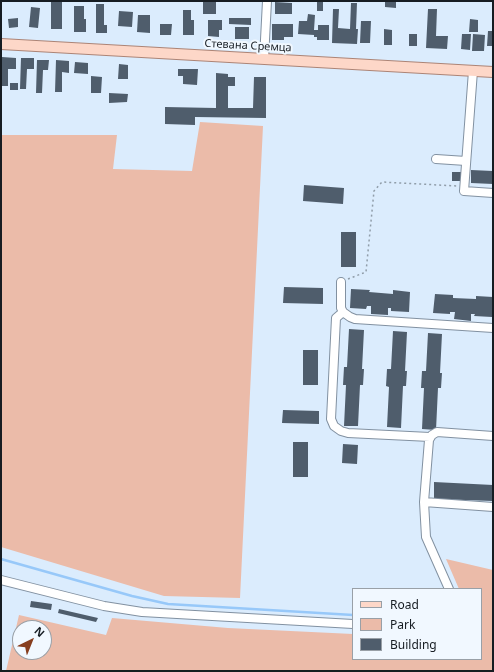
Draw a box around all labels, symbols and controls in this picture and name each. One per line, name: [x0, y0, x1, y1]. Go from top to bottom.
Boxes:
street label: Стевана Сремца: [204, 37, 292, 55]
legend: [352, 588, 482, 660]
text: Road: [390, 596, 419, 613]
text: Park: [390, 616, 415, 633]
north arrow: [12, 620, 52, 660]
text: N: [31, 623, 48, 640]
text: Building: [390, 636, 437, 653]

